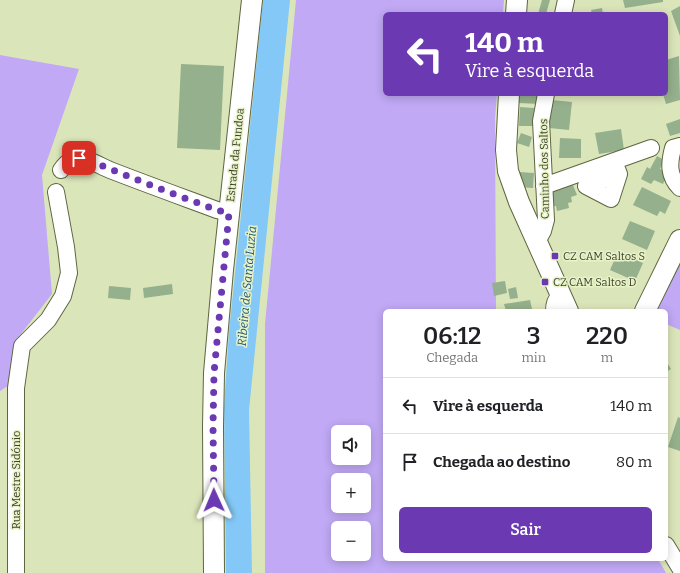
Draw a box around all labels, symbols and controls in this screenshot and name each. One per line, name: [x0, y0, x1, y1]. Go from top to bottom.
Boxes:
text: 140 m: [465, 26, 544, 59]
icon: left: [399, 28, 451, 80]
text: Vire à esquerda: [465, 60, 594, 82]
street label: Estrada da Fundoa: [224, 107, 247, 203]
street label: Caminho dos Saltos: [537, 119, 552, 219]
pin: [62, 141, 96, 175]
icon: arrive: [68, 147, 90, 169]
water label: Ribeira de Santa Luzia: [235, 225, 259, 347]
place label: CZ CAM Saltos S: [563, 250, 645, 263]
marker: CZ CAM Saltos S: [550, 251, 560, 261]
place label: CZ CAM Saltos D: [553, 276, 636, 289]
marker: CZ CAM Saltos D: [540, 277, 550, 287]
text: 06:12: [423, 322, 481, 350]
text: 3: [527, 322, 541, 350]
text: 220: [586, 322, 628, 350]
text: Chegada: [426, 350, 478, 365]
text: min: [521, 350, 546, 365]
text: m: [601, 350, 613, 365]
icon: left: [399, 395, 421, 417]
text: Vire à esquerda: [433, 397, 543, 415]
text: 140 m: [610, 397, 652, 415]
map controls: [331, 425, 371, 561]
button: sound: [331, 425, 371, 465]
street label: Rua Mestre Sidónio: [10, 431, 23, 529]
icon: arrive: [399, 451, 421, 473]
text: Chegada ao destino: [433, 453, 570, 471]
text: 80 m: [616, 453, 652, 471]
button: +: [331, 473, 371, 513]
position arrow: [193, 479, 235, 521]
button: Sair: [399, 507, 652, 553]
button: −: [331, 521, 371, 561]

